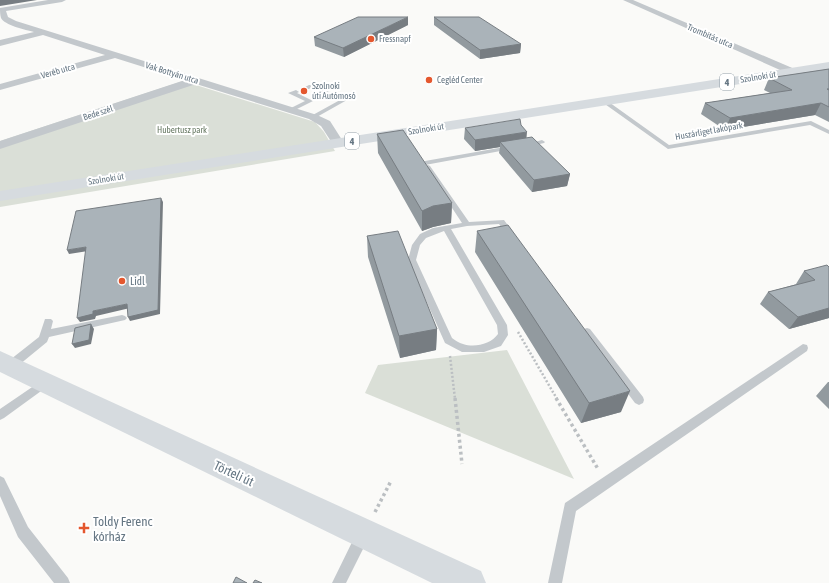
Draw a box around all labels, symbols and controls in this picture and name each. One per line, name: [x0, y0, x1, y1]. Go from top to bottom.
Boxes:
street label: Trombitás utca: [686, 22, 734, 50]
marker: Fressnapf: [366, 34, 376, 44]
place label: Fressnapf: [379, 34, 411, 44]
street label: Vak Bottyán utca: [144, 60, 200, 86]
street label: Veréb utca: [40, 61, 76, 81]
street label: Szolnoki út: [739, 69, 777, 85]
road number: 4: [720, 74, 734, 90]
marker: Cegléd Center: [424, 75, 434, 85]
place label: Cegléd Center: [437, 75, 483, 85]
place label: Szolnoki úti Autómosó: [312, 81, 356, 101]
marker: Szolnoki úti Autómosó: [299, 86, 309, 96]
street label: Bede szél: [82, 103, 115, 122]
street label: Huszárliget lakópark: [674, 120, 744, 142]
street label: Szolnoki út: [407, 121, 445, 137]
park label: Hubertusz park: [157, 125, 207, 135]
road number: 4: [345, 133, 359, 149]
street label: Szolnoki út: [87, 171, 125, 187]
place label: Lidl: [130, 275, 145, 287]
marker: Lidl: [117, 276, 127, 286]
street label: Törteli út: [211, 458, 256, 489]
place label: Toldy Ferenc kórház: [93, 514, 153, 544]
marker: Toldy Ferenc kórház: [78, 522, 90, 534]

